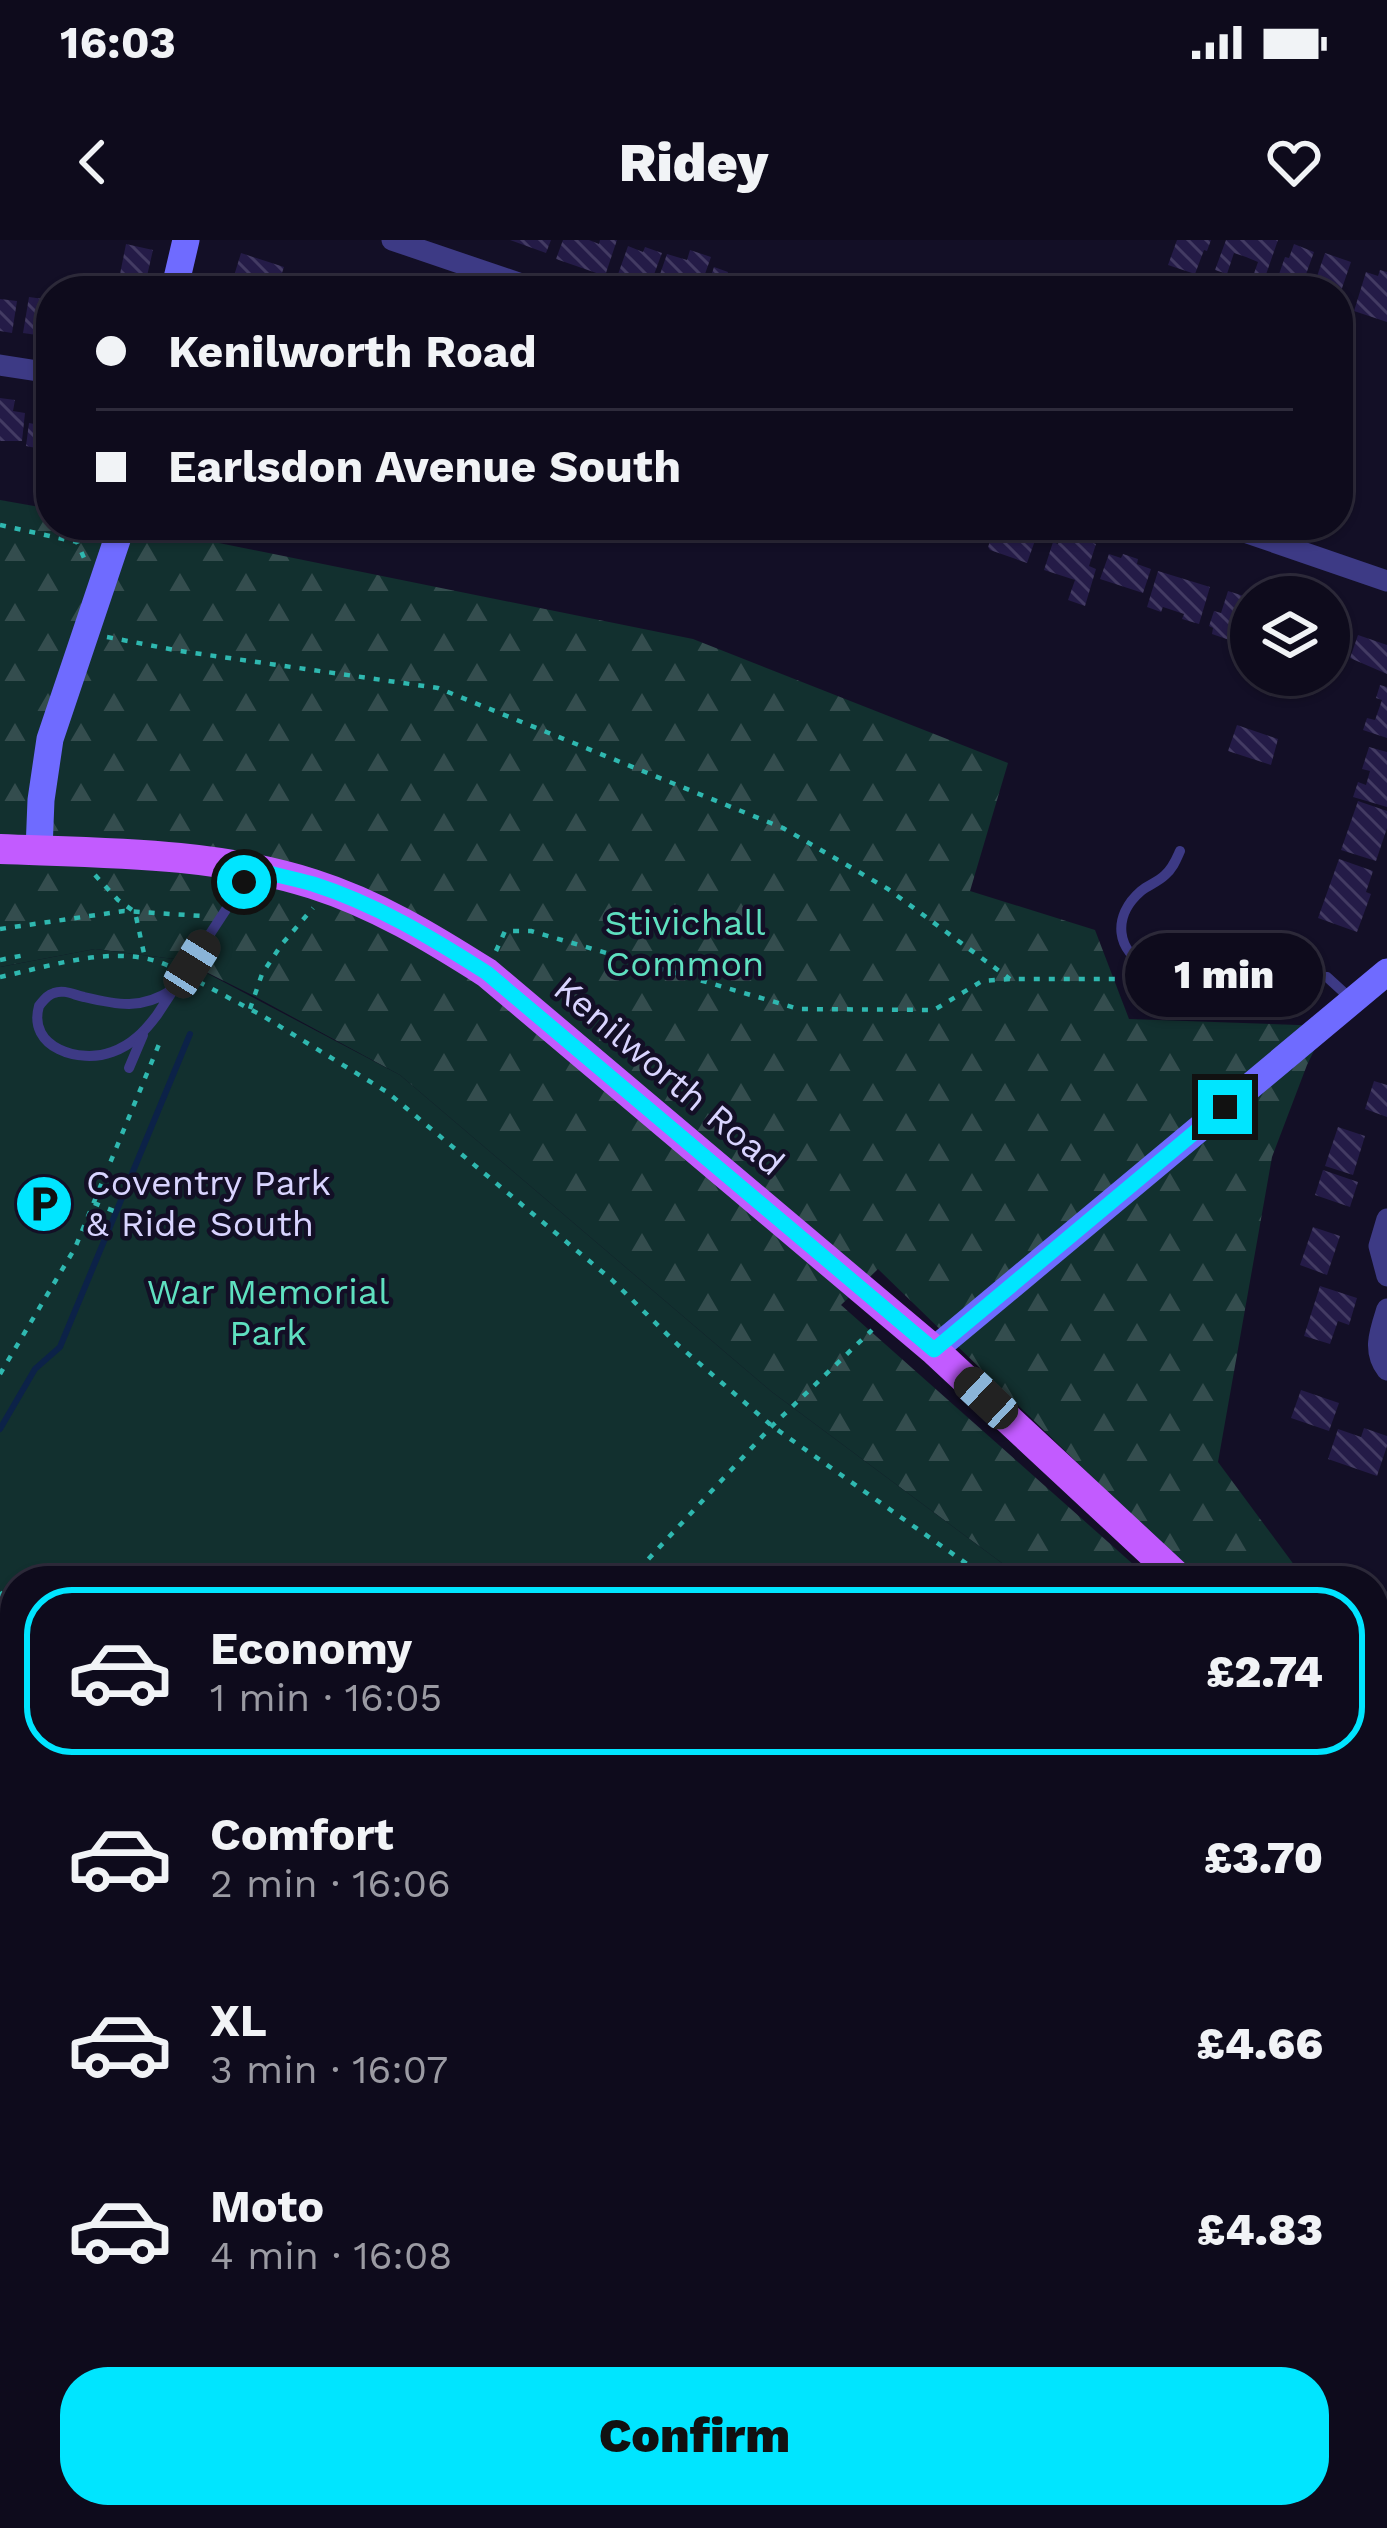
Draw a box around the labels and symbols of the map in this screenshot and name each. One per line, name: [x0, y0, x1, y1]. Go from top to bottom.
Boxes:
route start: [217, 855, 271, 909]
park label: Stivichall Common: [605, 902, 765, 985]
car: [158, 924, 226, 1004]
callout: 1 min: [1126, 933, 1324, 1017]
street label: Kenilworth Road: [545, 968, 793, 1184]
route end: [1198, 1080, 1252, 1134]
place label: Coventry Park & Ride South: [86, 1162, 331, 1245]
parking icon: Coventry Park & Ride South: [13, 1173, 75, 1235]
park label: War Memorial Park: [147, 1271, 389, 1354]
car: [947, 1360, 1025, 1436]

